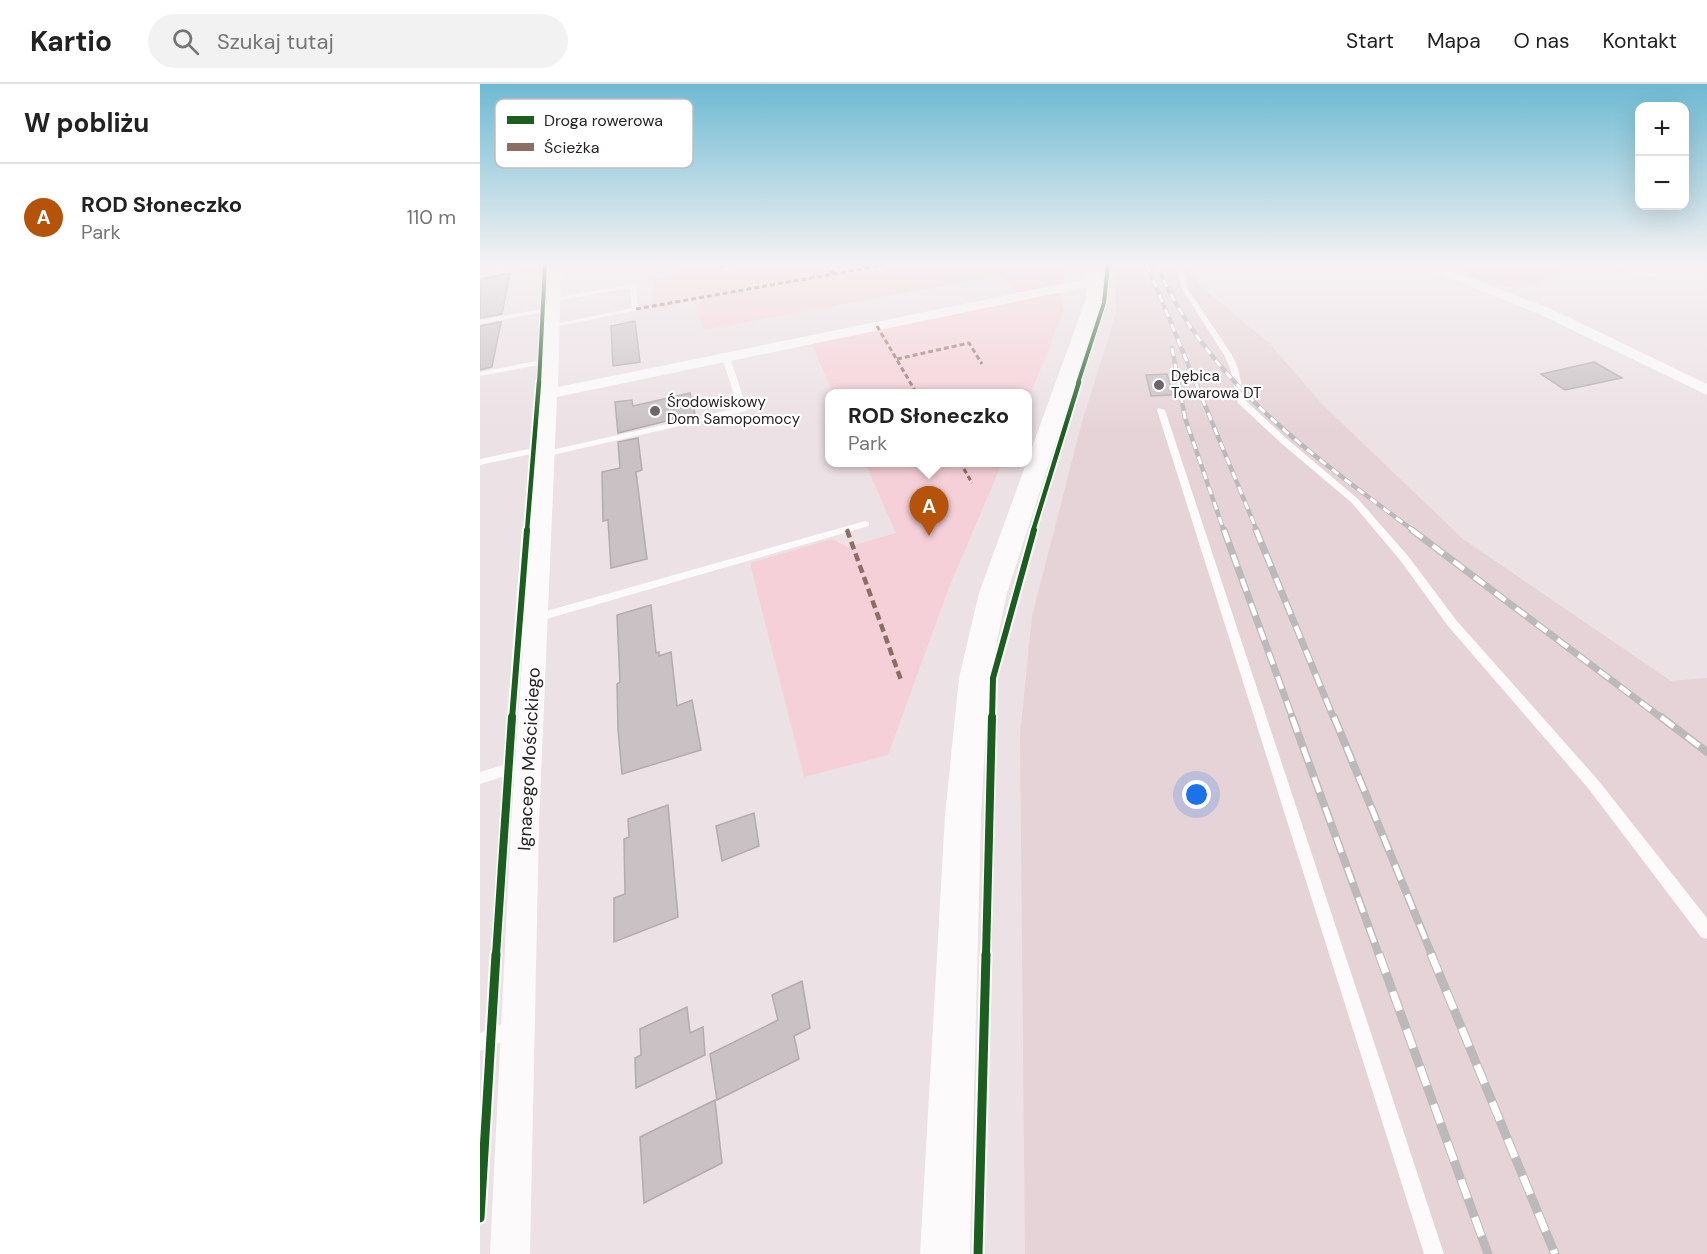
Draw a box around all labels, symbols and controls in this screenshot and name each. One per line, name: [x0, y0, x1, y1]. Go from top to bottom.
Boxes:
search box: [148, 14, 568, 68]
text: Kartio: [30, 23, 112, 60]
icon: search: [169, 25, 202, 58]
text: Szukaj tutaj: [217, 27, 334, 56]
text: Start: [1346, 27, 1394, 55]
text: Mapa: [1427, 27, 1481, 55]
text: O nas: [1514, 27, 1569, 55]
text: Kontakt: [1602, 27, 1677, 55]
legend: [495, 99, 693, 168]
map controls: [1635, 102, 1689, 210]
button: +: [1635, 102, 1689, 156]
text: W pobliżu: [24, 106, 149, 140]
text: Droga rowerowa: [544, 110, 663, 131]
text: Ścieżka: [544, 137, 599, 158]
button: −: [1635, 156, 1689, 210]
text: ROD Słoneczko: [81, 190, 242, 219]
text: A: [36, 204, 51, 230]
text: 110 m: [407, 204, 456, 230]
text: Park: [81, 219, 121, 245]
place label: Dębica Towarowa DT: [1171, 366, 1261, 403]
marker: Dębica Towarowa DT: [1152, 378, 1166, 392]
popup: [825, 389, 1032, 467]
place label: Środowiskowy Dom Samopomocy: [667, 392, 801, 429]
text: ROD Słoneczko: [848, 401, 1009, 430]
marker: Środowiskowy Dom Samopomocy: [648, 404, 662, 418]
text: Park: [848, 430, 887, 456]
pin: A: [910, 486, 948, 536]
street label: Ignacego Mościckiego: [512, 667, 546, 851]
your location: [1182, 780, 1211, 809]

